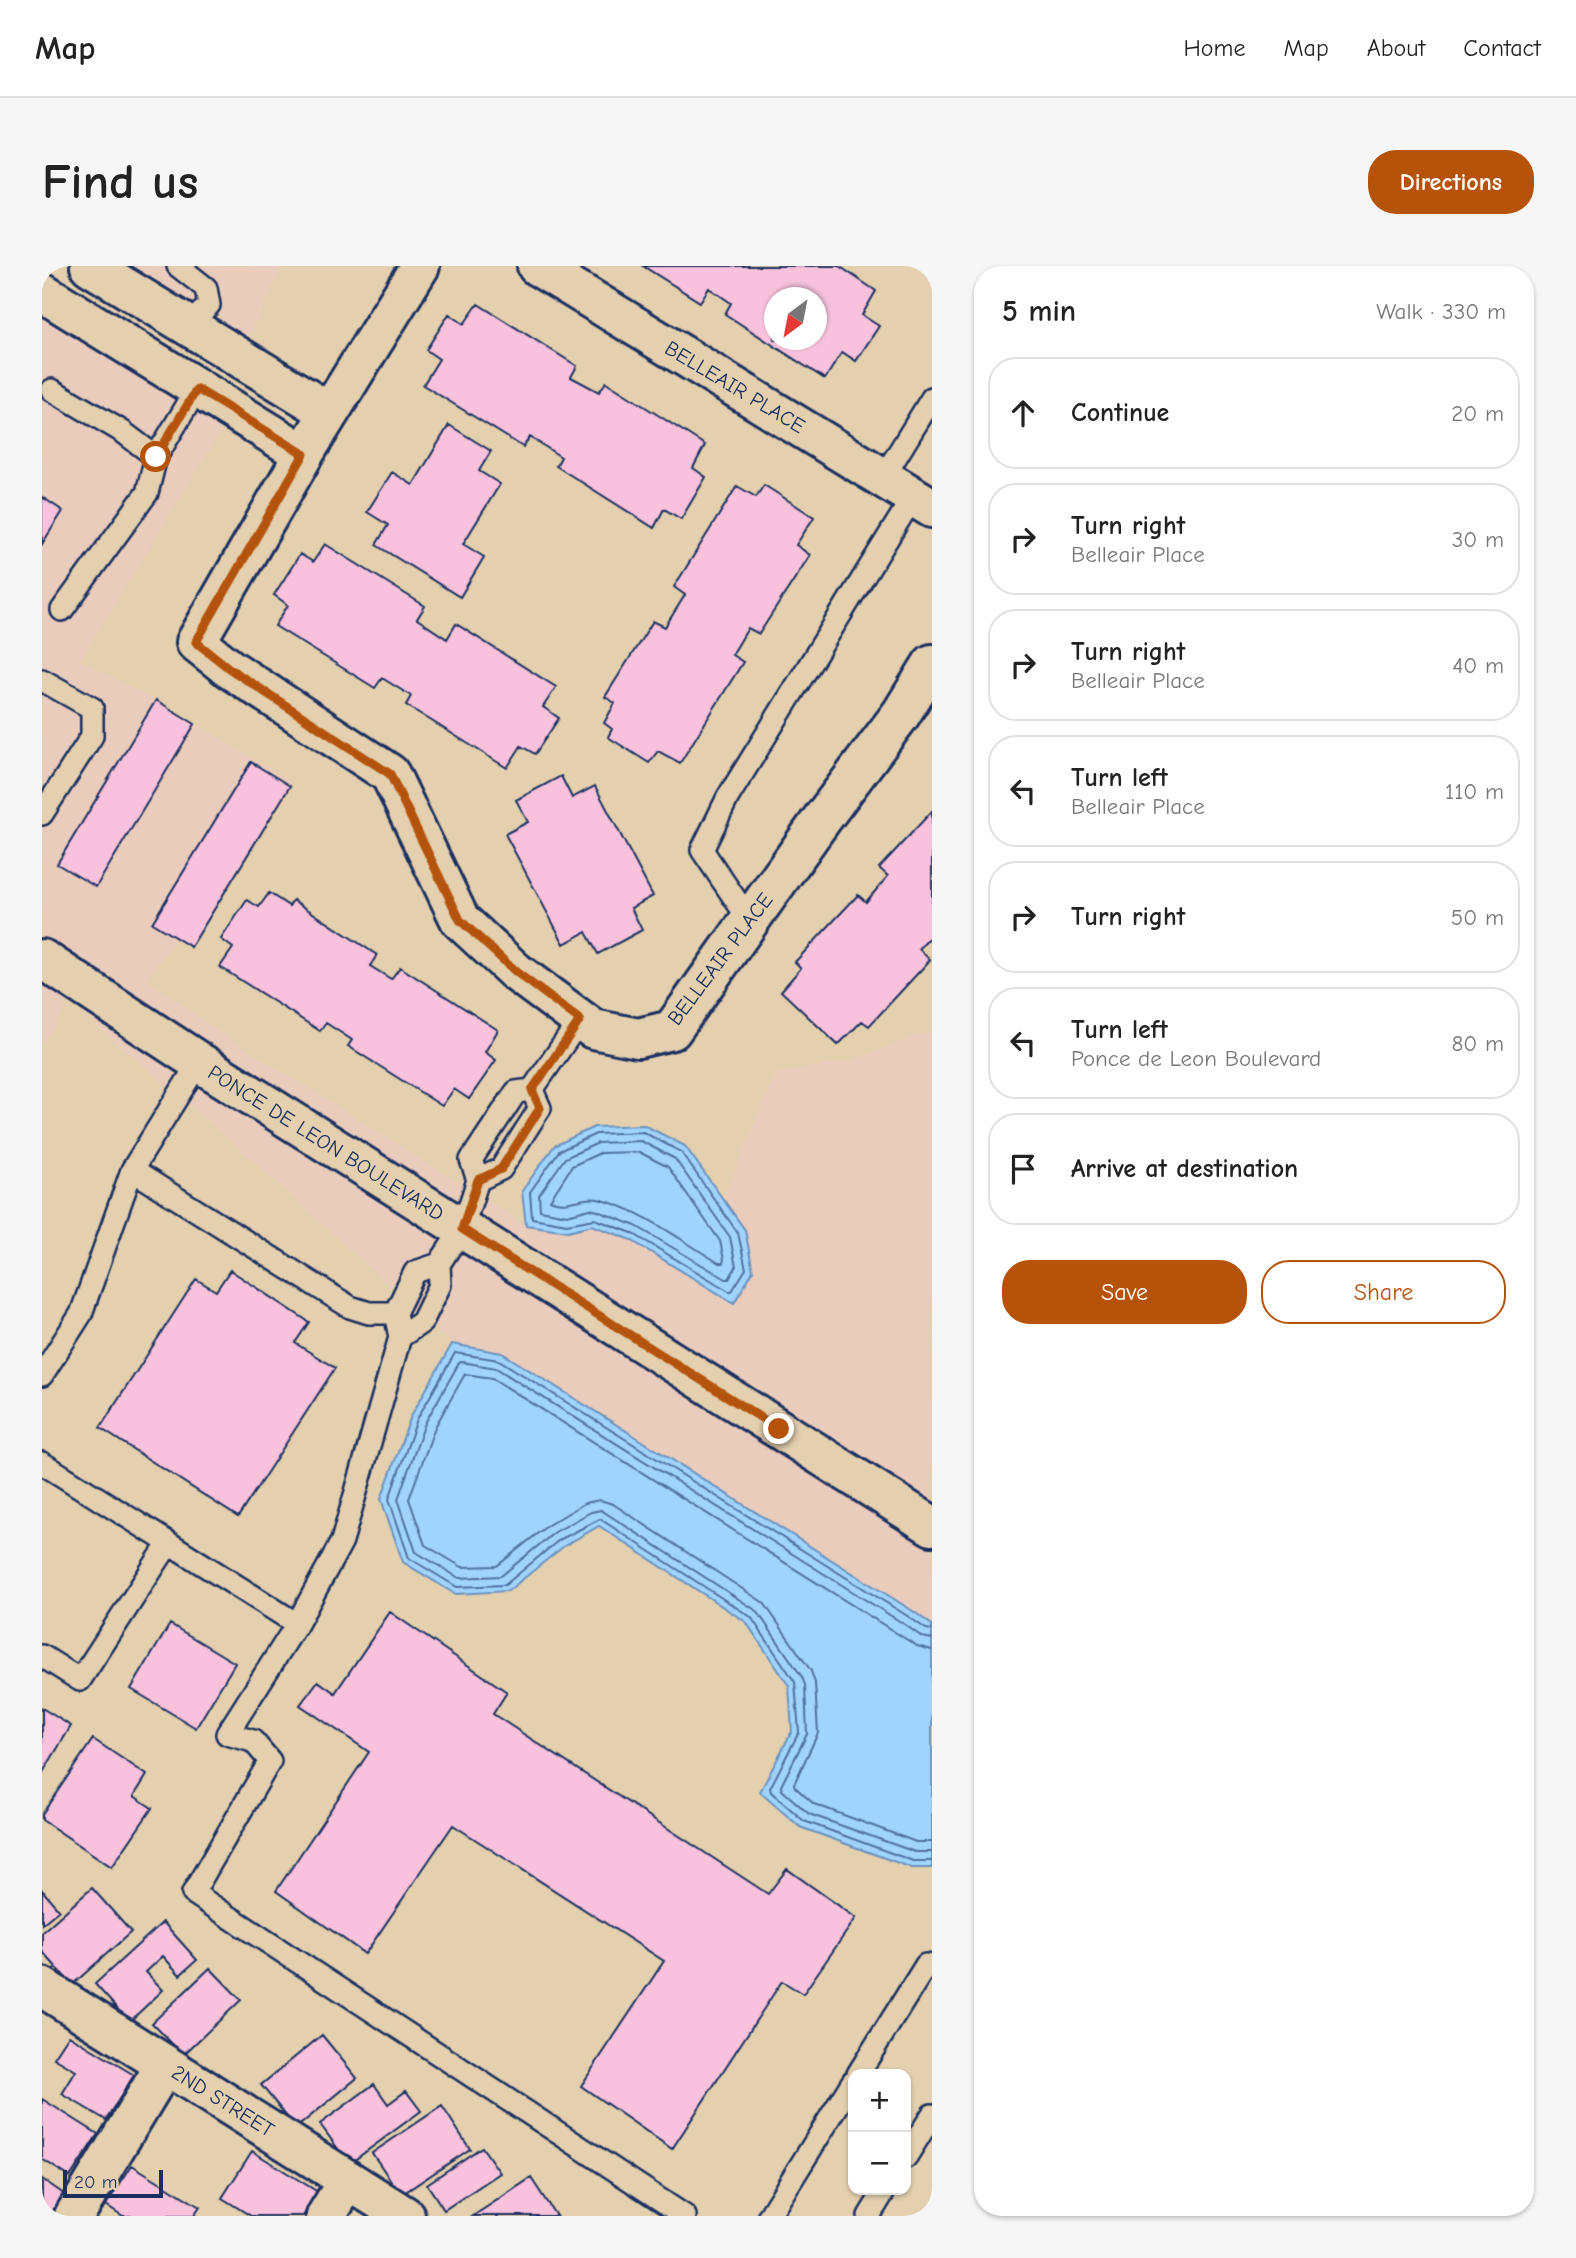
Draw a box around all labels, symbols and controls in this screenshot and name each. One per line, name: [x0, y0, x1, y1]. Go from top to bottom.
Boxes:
text: Map: [35, 29, 96, 67]
text: Home: [1184, 34, 1245, 62]
text: Map: [1283, 34, 1329, 62]
text: About: [1367, 34, 1425, 62]
text: Contact: [1463, 34, 1541, 62]
button: Directions: [1368, 150, 1534, 214]
text: Find us: [42, 154, 198, 210]
north arrow: [764, 287, 827, 350]
text: 5 min: [1002, 294, 1076, 329]
text: Walk · 330 m: [1376, 298, 1506, 325]
street label: BELLEAIR PLACE: [661, 336, 809, 438]
icon: ahead: [1004, 394, 1042, 432]
text: Continue: [1071, 398, 1169, 428]
text: 20 m: [1451, 400, 1504, 427]
route start: [140, 441, 171, 472]
text: Turn right: [1071, 511, 1185, 541]
icon: right: [1004, 520, 1042, 558]
text: 30 m: [1452, 526, 1504, 553]
text: Belleair Place: [1071, 541, 1205, 568]
text: Turn right: [1071, 637, 1185, 667]
icon: right: [1004, 646, 1042, 684]
text: 40 m: [1452, 652, 1504, 679]
text: Belleair Place: [1071, 667, 1205, 694]
text: Turn left: [1071, 763, 1168, 793]
icon: left: [1004, 772, 1042, 810]
text: 110 m: [1445, 778, 1504, 805]
text: Belleair Place: [1071, 793, 1205, 820]
street label: BELLEAIR PLACE: [662, 888, 778, 1030]
icon: right: [1004, 898, 1042, 936]
text: Turn right: [1071, 902, 1185, 932]
text: 50 m: [1451, 904, 1504, 931]
text: Turn left: [1071, 1015, 1168, 1045]
icon: left: [1004, 1024, 1042, 1062]
text: 80 m: [1451, 1030, 1504, 1057]
text: Ponce de Leon Boulevard: [1071, 1045, 1321, 1072]
street label: PONCE DE LEON BOULEVARD: [203, 1060, 449, 1226]
icon: arrive: [1004, 1150, 1042, 1188]
text: Arrive at destination: [1071, 1154, 1298, 1184]
button: Save: [1002, 1260, 1247, 1324]
button: Share: [1261, 1260, 1506, 1324]
route end: [763, 1413, 794, 1444]
street label: 2ND STREET: [167, 2060, 279, 2142]
map controls: [848, 2069, 911, 2195]
button: +: [848, 2069, 911, 2132]
button: −: [848, 2132, 911, 2195]
scale bar: [63, 2167, 163, 2199]
text: 20 m: [74, 2171, 118, 2193]

